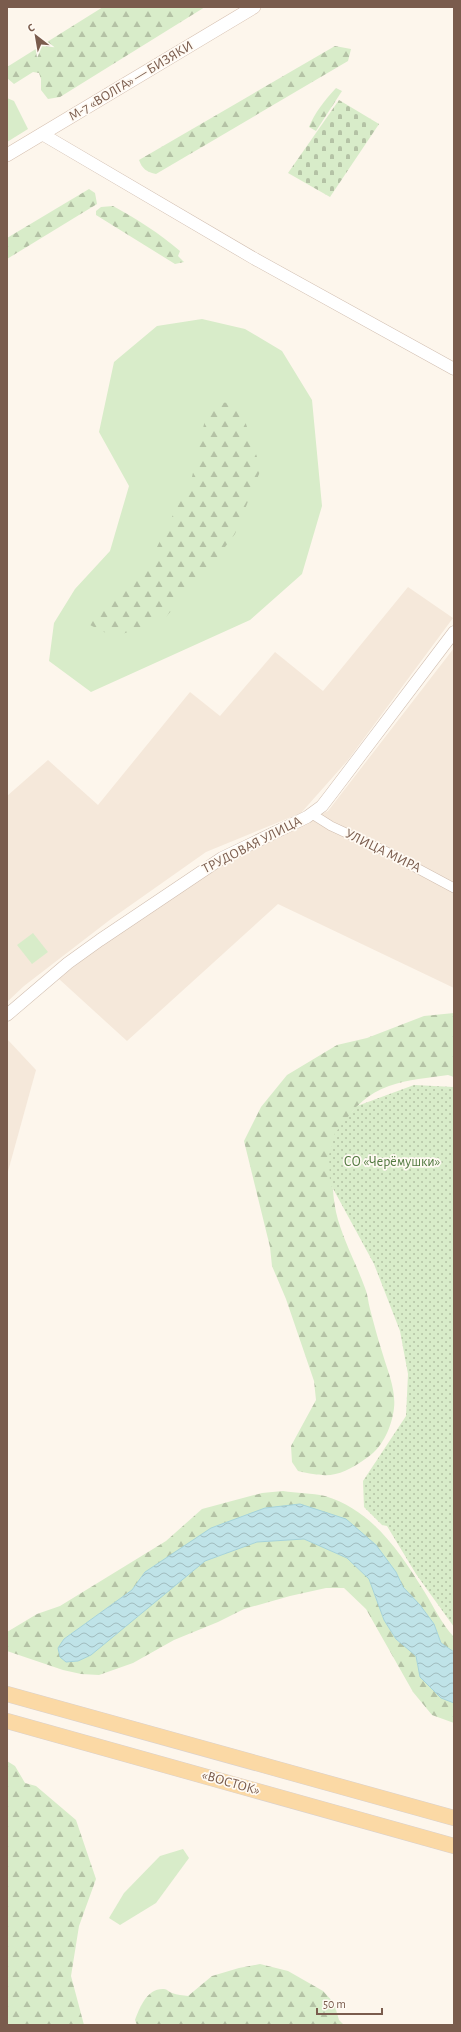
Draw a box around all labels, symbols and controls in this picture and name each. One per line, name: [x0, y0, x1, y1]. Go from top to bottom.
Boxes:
north arrow: [16, 16, 56, 56]
text: С: [26, 22, 37, 34]
street label: М-7 «ВОЛГА» — БИЗЯКИ: [66, 38, 196, 124]
street label: ТРУДОВАЯ УЛИЦА: [200, 814, 304, 876]
street label: УЛИЦА МИРА: [343, 827, 423, 875]
park label: СО «Черёмушки»: [344, 1155, 440, 1169]
street label: «ВОСТОК»: [200, 1768, 262, 1798]
scale bar: [317, 1990, 382, 2016]
text: 50 m: [323, 1998, 346, 2010]

